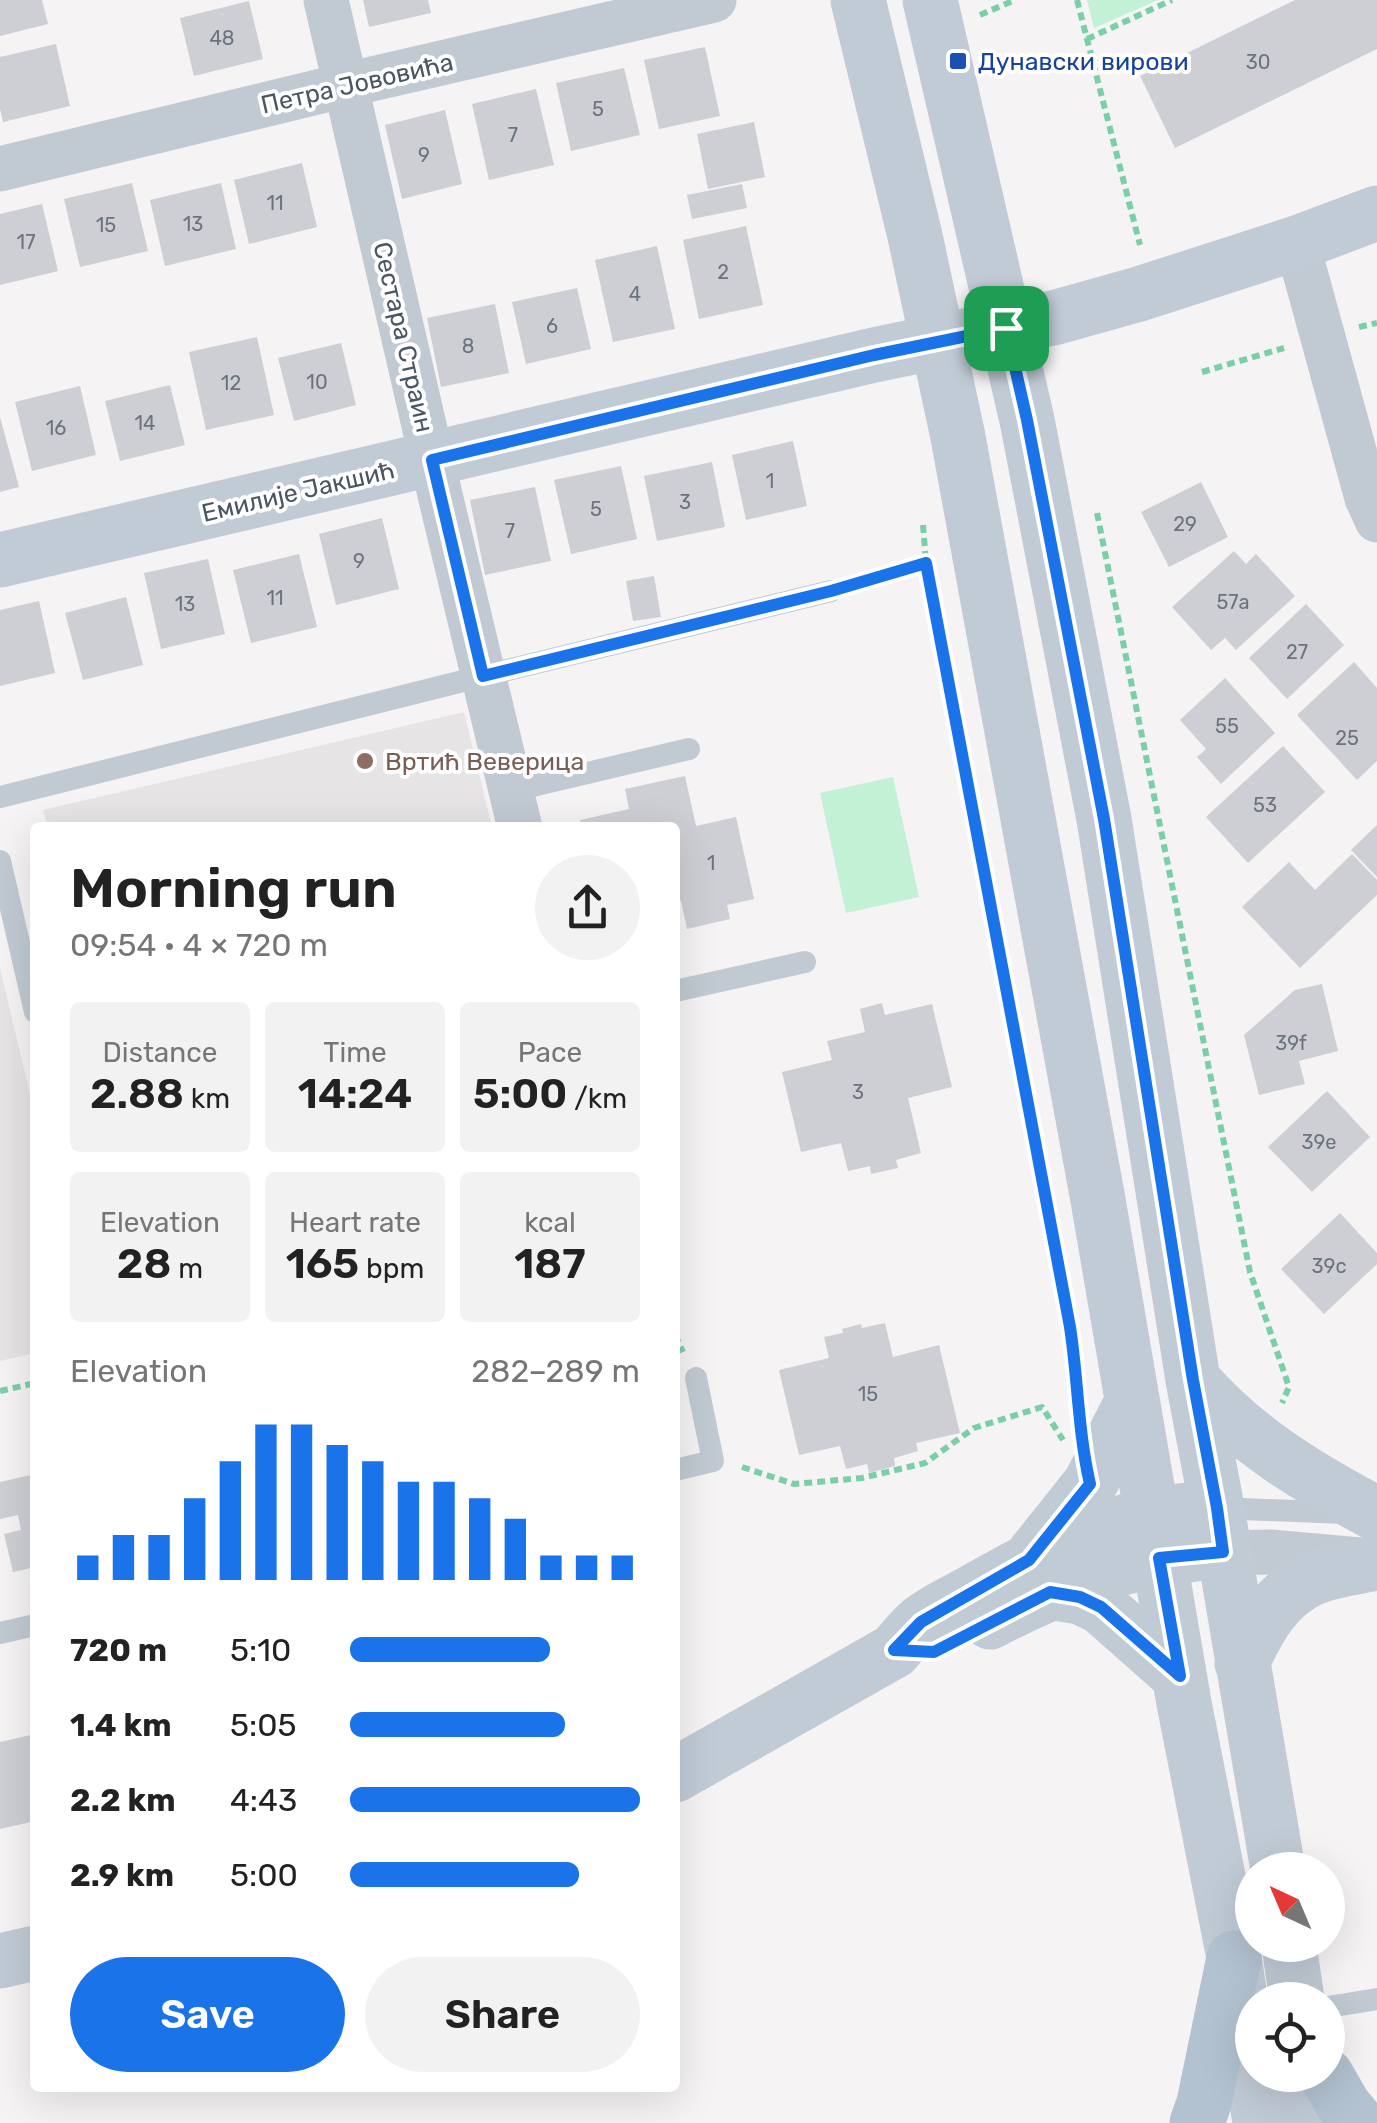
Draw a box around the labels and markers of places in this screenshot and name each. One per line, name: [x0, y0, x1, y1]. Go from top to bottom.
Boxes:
place label: Дунавски вирови: [978, 47, 1189, 76]
marker: Дунавски вирови: [947, 50, 969, 72]
pin: [964, 286, 1049, 371]
place label: Вртић Веверица: [385, 747, 584, 776]
marker: Вртић Веверица: [354, 750, 376, 772]

